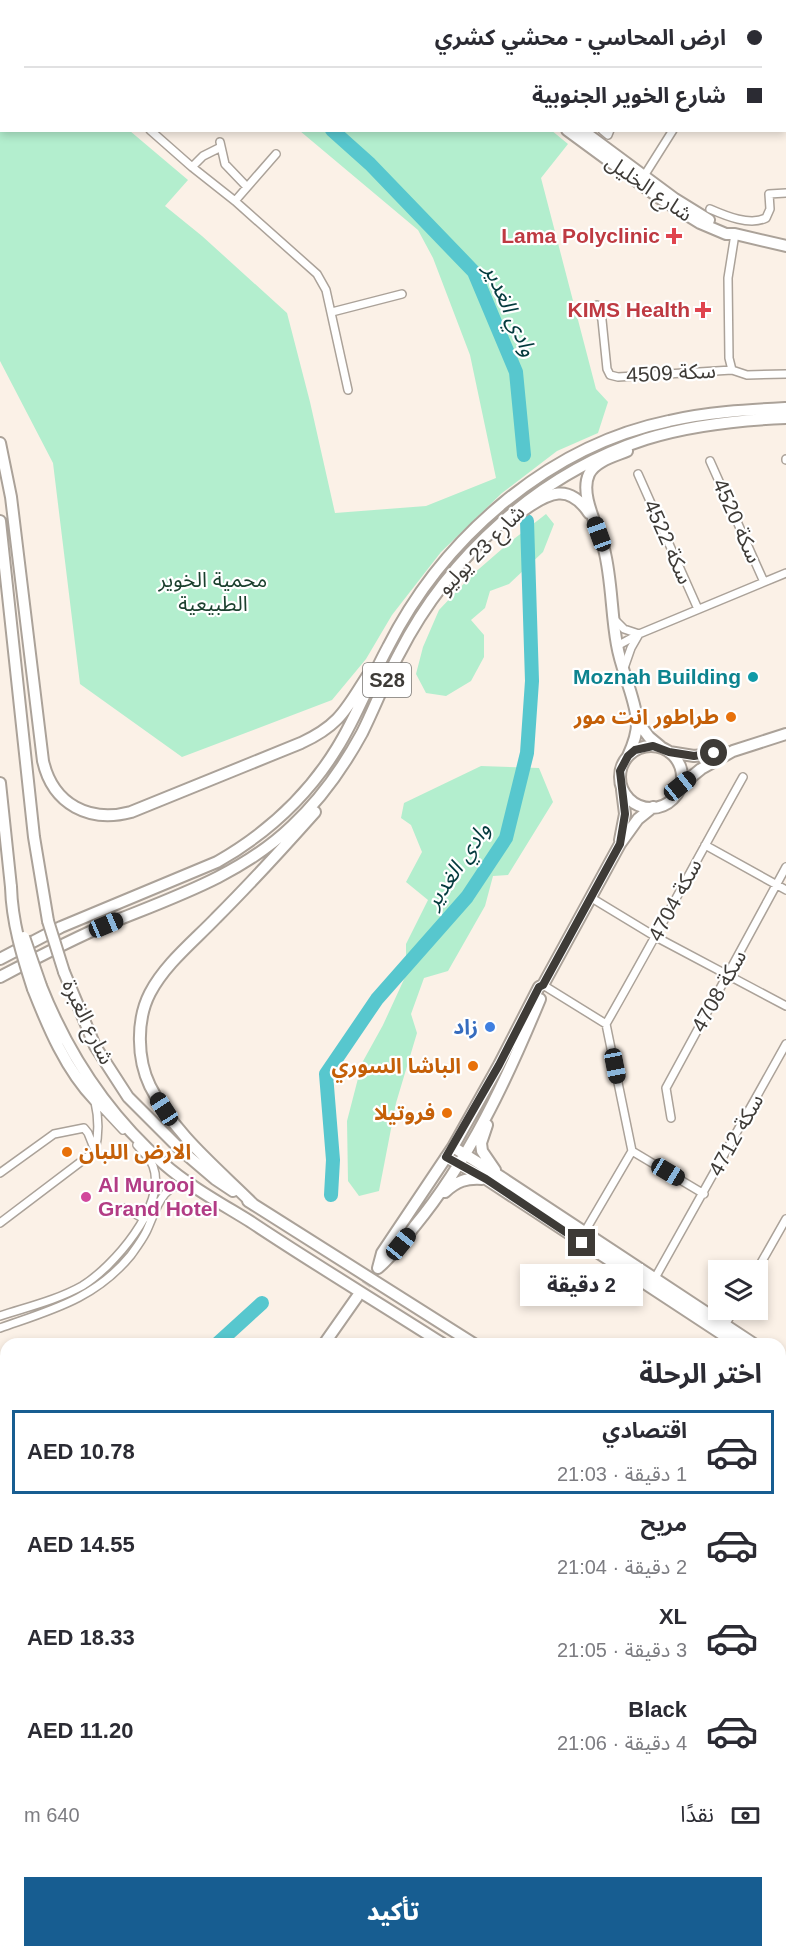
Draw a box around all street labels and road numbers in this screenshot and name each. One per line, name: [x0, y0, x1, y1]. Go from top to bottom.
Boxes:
street label: شارع الخليل: [599, 149, 697, 229]
street label: سكة 4509: [625, 359, 716, 386]
street label: سكة 4520: [709, 475, 766, 567]
street label: سكة 4522: [640, 496, 697, 588]
street label: شارع 23 يوليو: [432, 500, 532, 602]
road number: S28: [363, 663, 411, 697]
street label: سكة 4704: [643, 855, 706, 945]
street label: سكة 4708: [687, 946, 750, 1036]
street label: شارع الغبرة: [54, 976, 119, 1070]
street label: سكة 4712: [704, 1090, 767, 1180]

